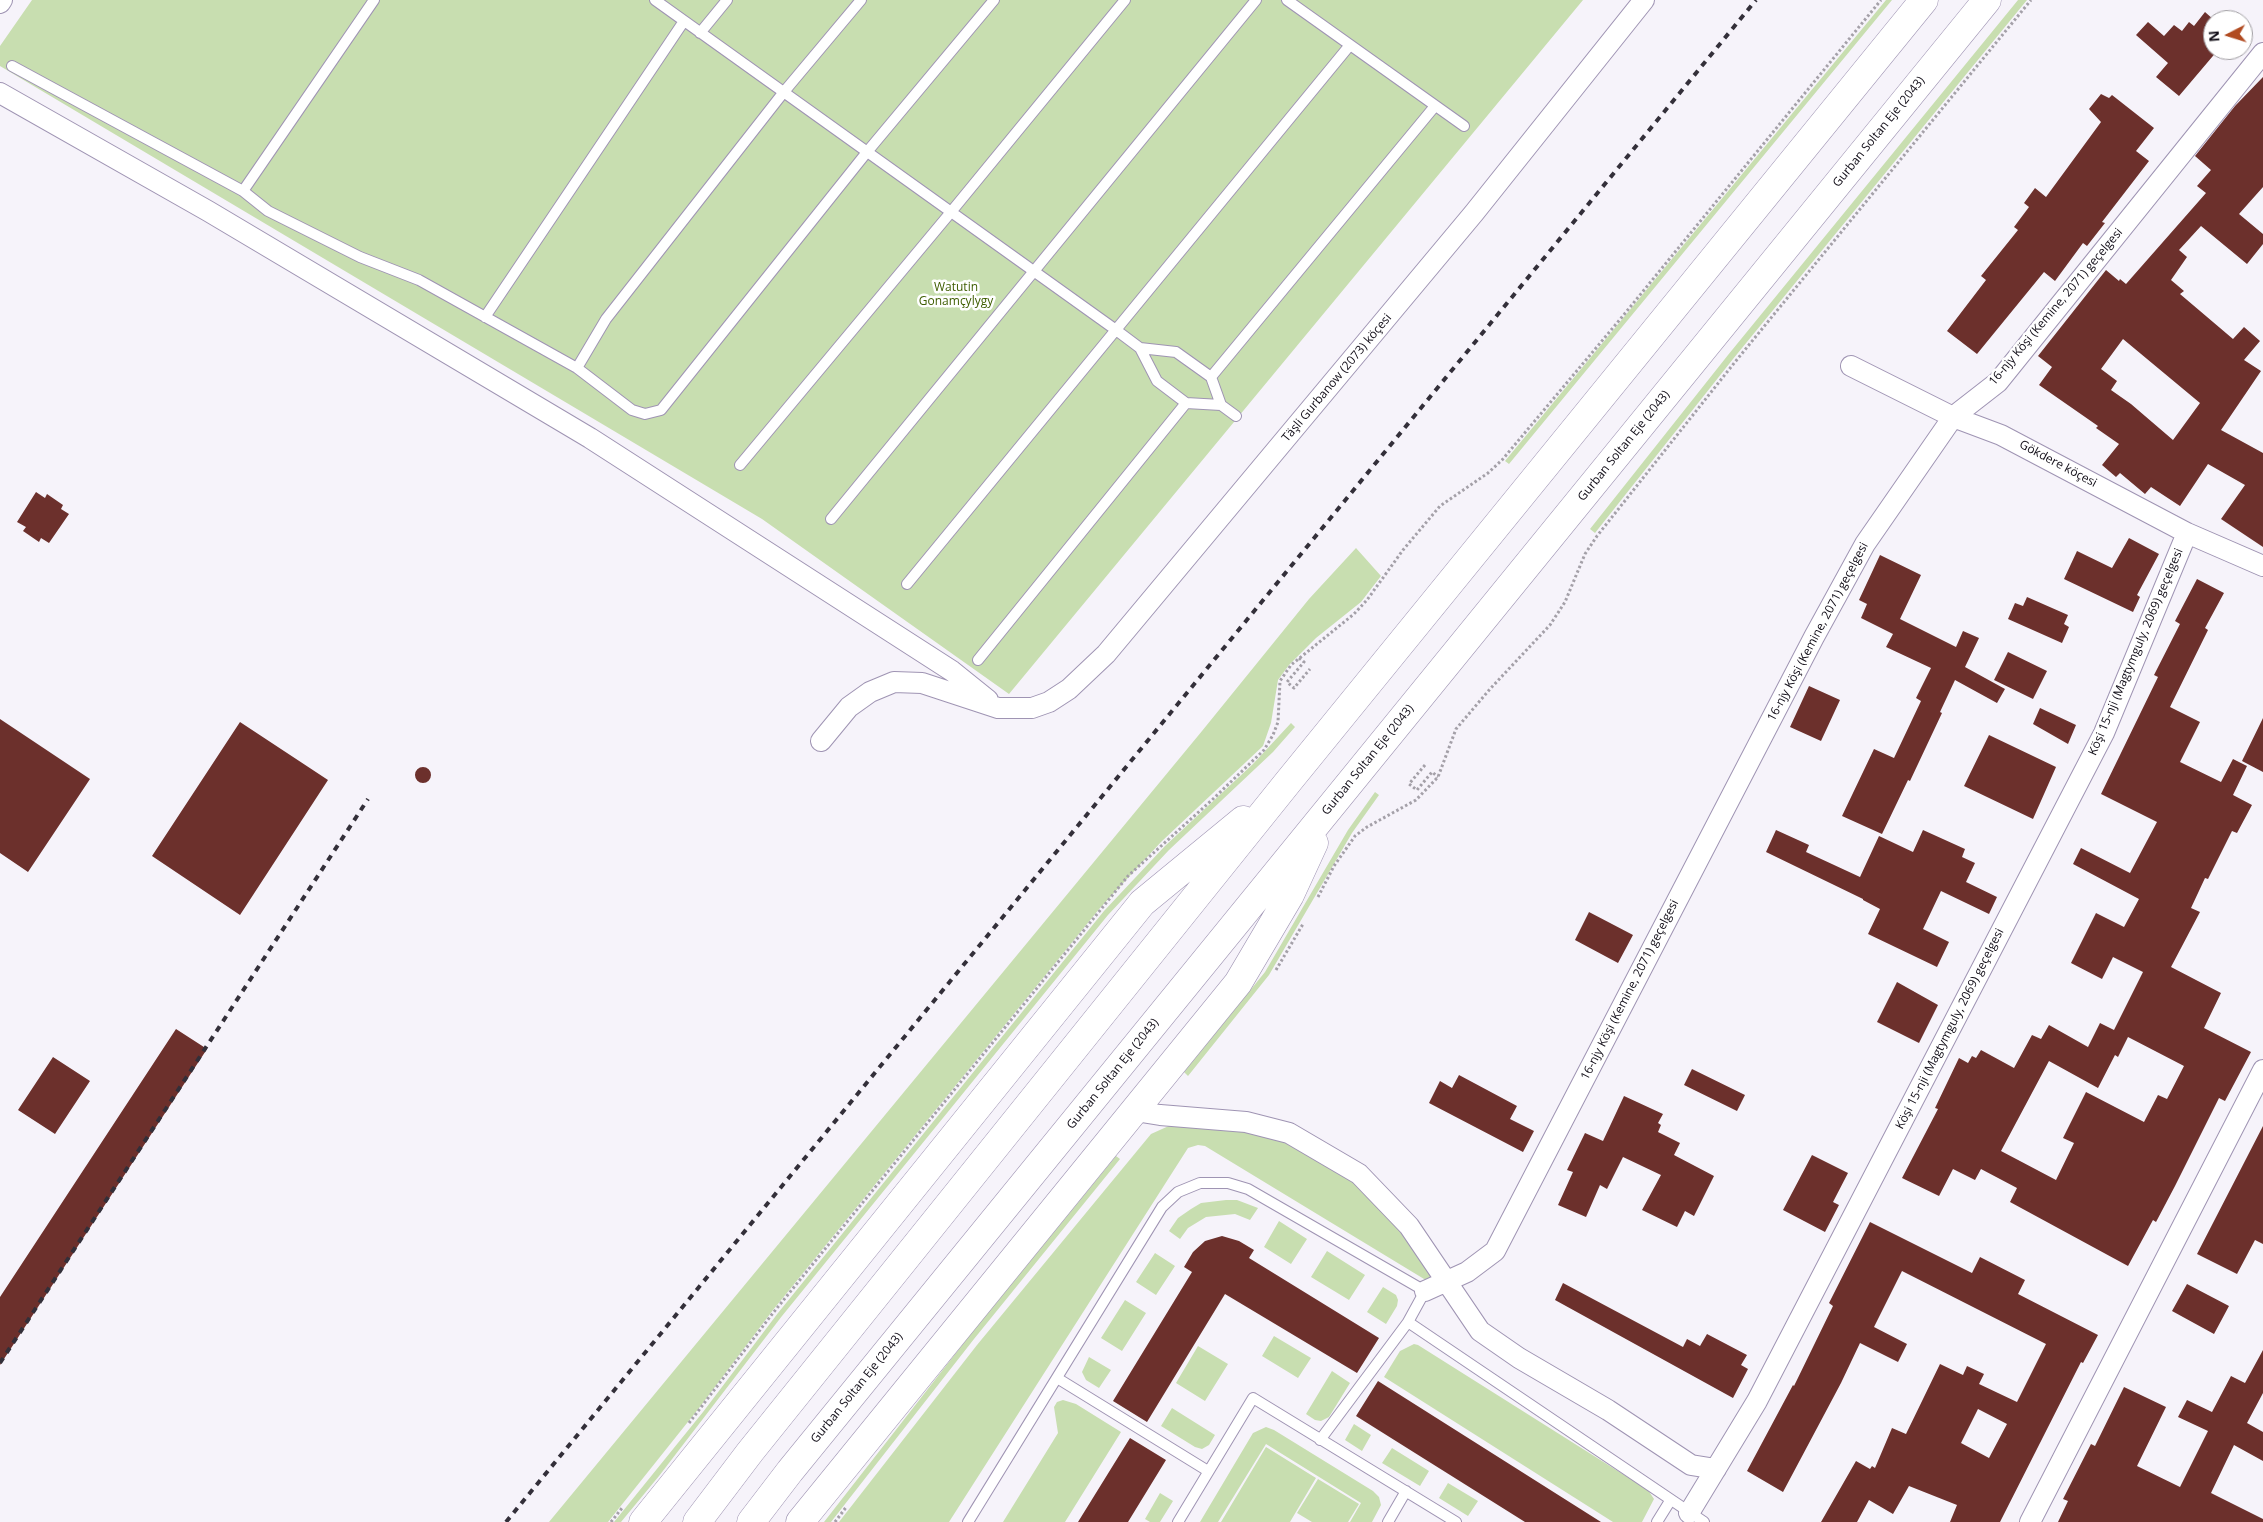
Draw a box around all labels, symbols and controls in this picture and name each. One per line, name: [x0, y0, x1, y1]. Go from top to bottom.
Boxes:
north arrow: [2203, 10, 2253, 60]
text: N: [2204, 30, 2224, 43]
street label: Gurban Soltan Eje (2043): [1830, 74, 1928, 190]
street label: 16-njy Köşi (Kemine, 2071) geçelgesi: [1986, 226, 2126, 388]
park label: Watutin Gonamçylygy: [919, 281, 993, 309]
street label: Täşli Gurbanow (2073) köçesi: [1279, 311, 1395, 445]
street label: Gurban Soltan Eje (2043): [1575, 388, 1673, 504]
street label: Gökdere köçesi: [2017, 437, 2099, 491]
street label: 16-njy Köşi (Kemine, 2071) geçelgesi: [1765, 540, 1871, 724]
street label: Köşi 15-nji (Magtymguly, 2069) geçelgesi: [2086, 546, 2186, 758]
street label: Gurban Soltan Eje (2043): [1319, 702, 1417, 818]
street label: 16-njy Köşi (Kemine, 2071) geçelgesi: [1578, 897, 1682, 1083]
street label: Köşi 15-nji (Magtymguly, 2069) geçelgesi: [1893, 926, 2007, 1132]
street label: Gurban Soltan Eje (2043): [1064, 1016, 1162, 1132]
street label: Gurban Soltan Eje (2043): [808, 1330, 906, 1446]

